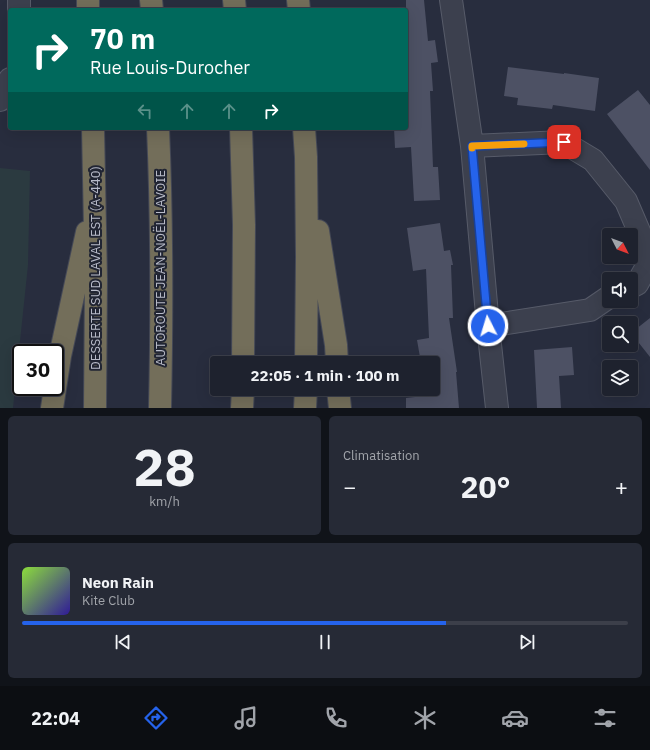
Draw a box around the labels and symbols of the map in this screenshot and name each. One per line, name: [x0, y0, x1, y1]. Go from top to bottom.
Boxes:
pin: [547, 125, 581, 159]
street label: DESSERTE SUD LAVAL EST (A-440): [87, 166, 104, 370]
street label: AUTOROUTE JEAN-NOËL-LAVOIE: [152, 170, 169, 366]
north arrow: [602, 228, 638, 264]
position arrow: [467, 305, 509, 347]
speed limit sign: 30: [12, 344, 64, 396]

